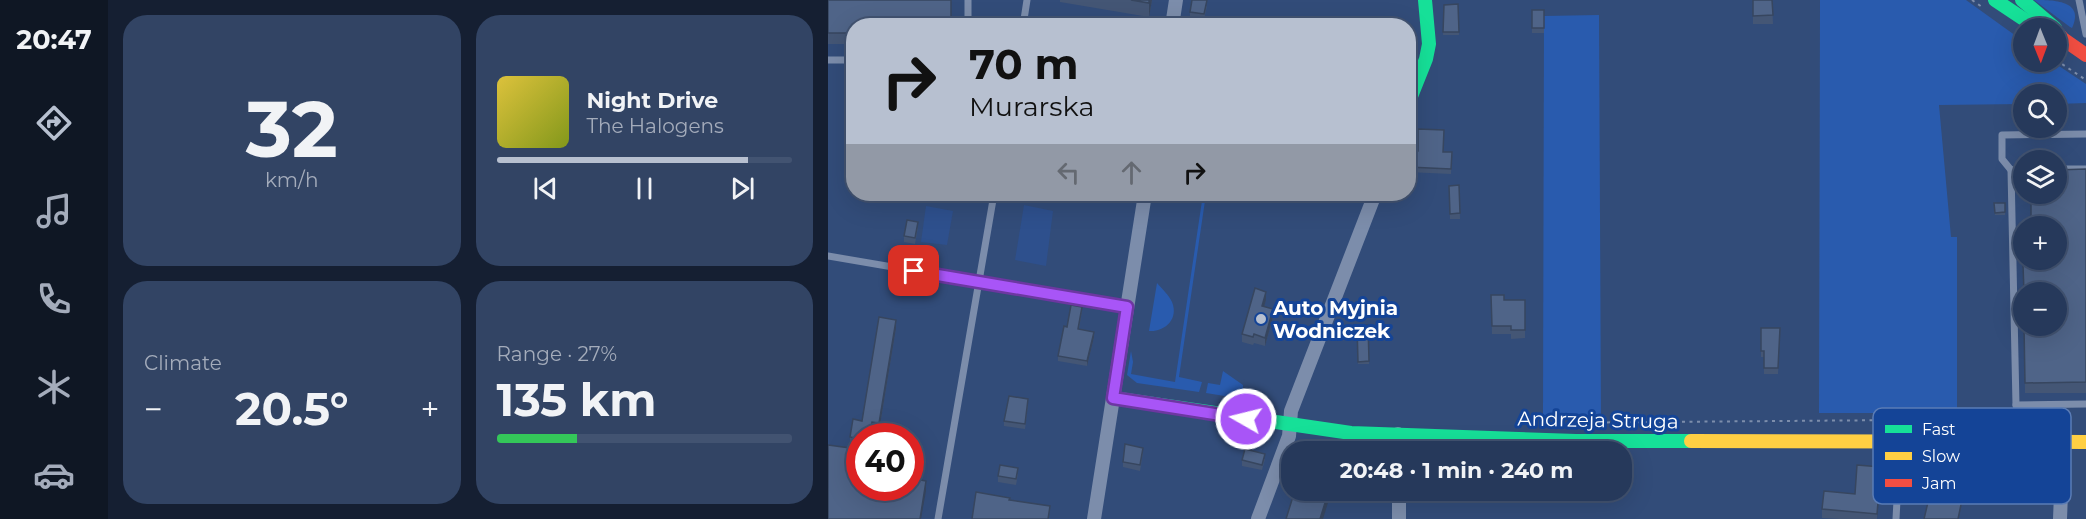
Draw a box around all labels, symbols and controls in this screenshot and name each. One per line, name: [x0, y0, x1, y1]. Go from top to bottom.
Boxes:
north arrow: [2013, 18, 2067, 72]
map controls: [2013, 18, 2067, 336]
text: 20:47: [16, 23, 92, 56]
text: 70 m: [969, 38, 1079, 90]
icon: right: [870, 42, 948, 120]
text: 32: [246, 81, 338, 177]
button: search: [2013, 84, 2067, 138]
text: Night Drive: [587, 87, 718, 114]
text: Murarska: [969, 90, 1094, 123]
icon: directions: [33, 102, 75, 144]
text: The Halogens: [587, 114, 724, 138]
button: layers: [2013, 150, 2067, 204]
icon: left: [1052, 156, 1085, 189]
icon: ahead: [1115, 156, 1148, 189]
icon: right: [1178, 156, 1211, 189]
text: km/h: [265, 168, 318, 192]
icon: previous: [529, 172, 562, 205]
icon: pause: [628, 172, 661, 205]
icon: next: [726, 172, 759, 205]
icon: music: [33, 190, 75, 232]
button: +: [2013, 216, 2067, 270]
pin: [888, 245, 939, 296]
icon: arrive: [897, 254, 930, 287]
icon: phone: [33, 278, 75, 320]
button: −: [2013, 282, 2067, 336]
place label: Auto Myjnia Wodniczek: [1272, 296, 1398, 343]
marker: Auto Myjnia Wodniczek: [1254, 312, 1268, 326]
text: Range · 27%: [497, 342, 617, 366]
text: Climate: [144, 351, 222, 375]
icon: climate: [33, 366, 75, 408]
text: 135 km: [497, 372, 656, 427]
text: 20.5°: [235, 381, 349, 436]
position arrow: [1214, 387, 1278, 451]
text: −: [144, 389, 163, 429]
text: +: [421, 389, 440, 429]
street label: Andrzeja Struga: [1517, 407, 1679, 433]
legend: [1873, 408, 2071, 504]
text: Fast: [1922, 420, 1956, 439]
speed limit sign: 40: [846, 423, 924, 501]
text: Slow: [1922, 447, 1960, 466]
icon: car: [33, 454, 75, 496]
text: 20:48 · 1 min · 240 m: [1340, 457, 1573, 484]
text: Jam: [1921, 474, 1956, 493]

